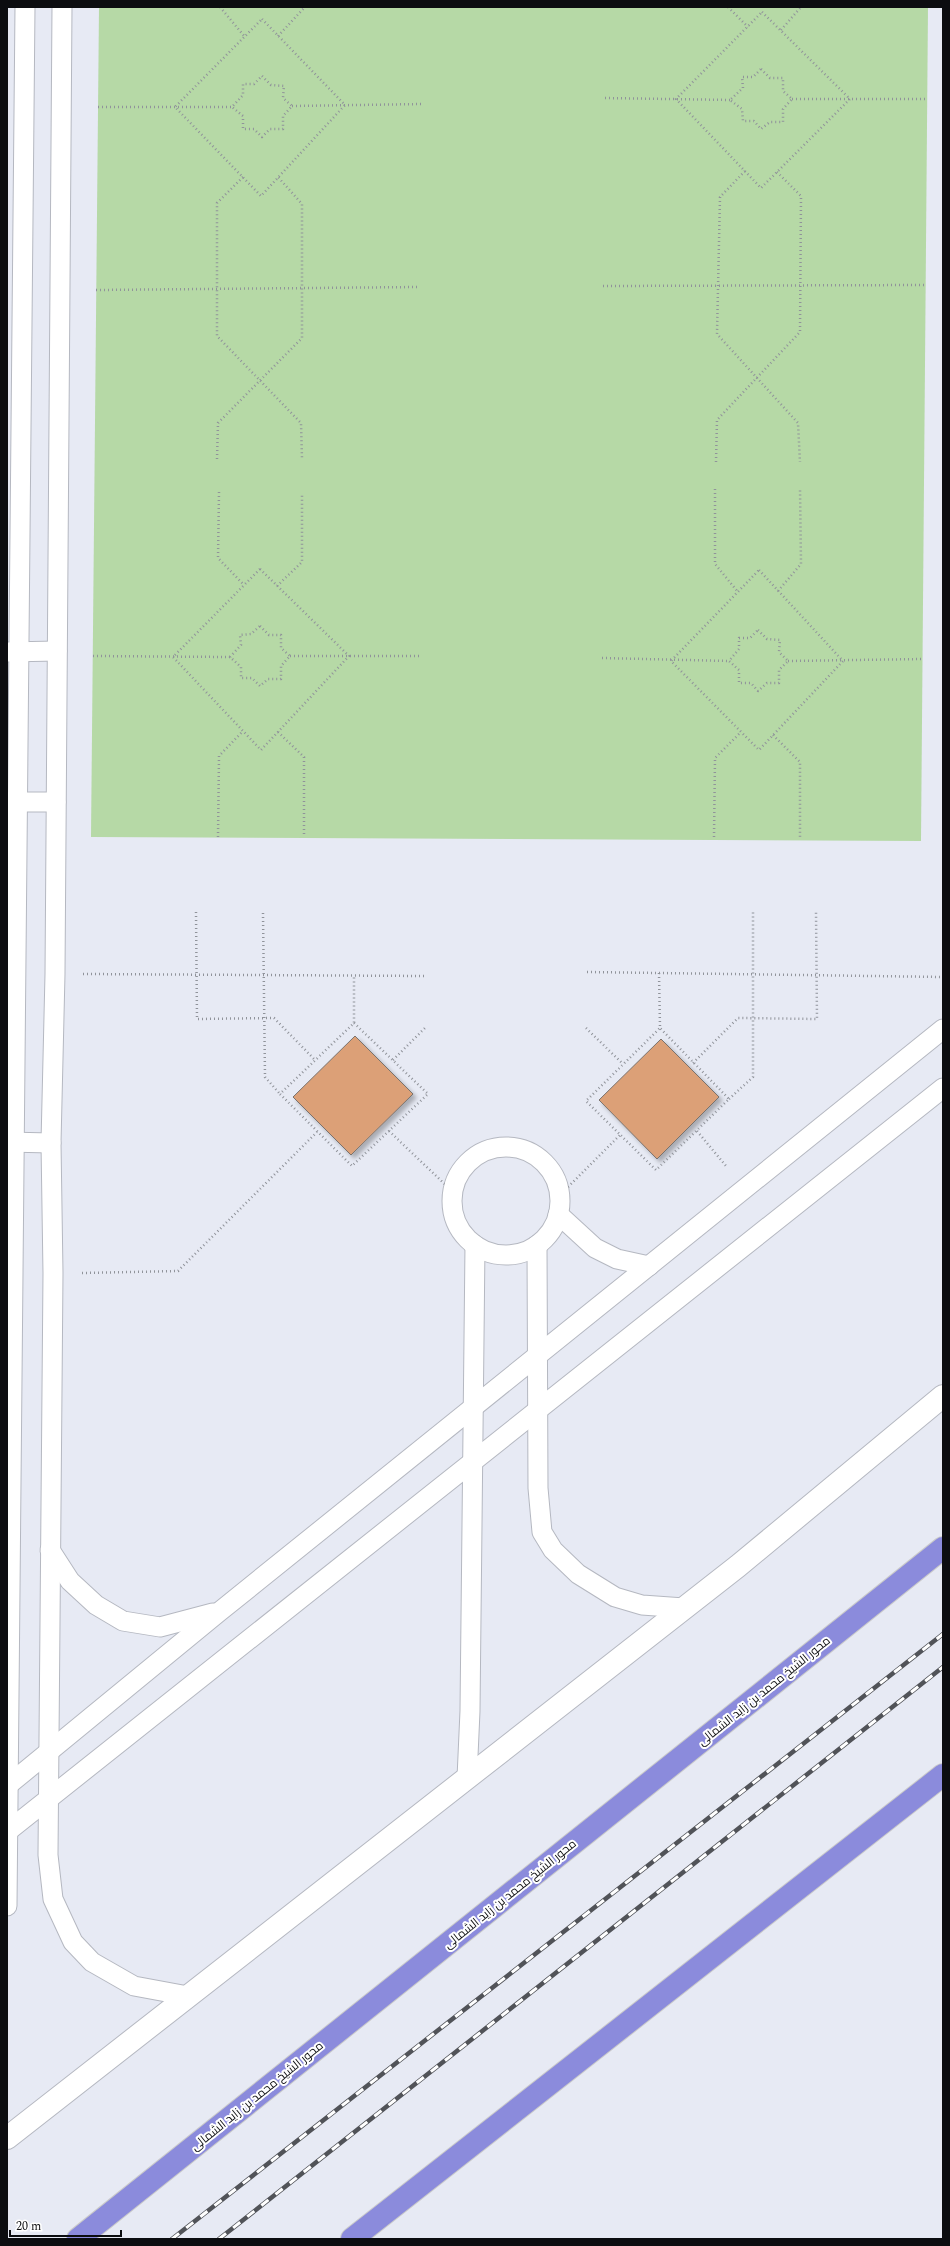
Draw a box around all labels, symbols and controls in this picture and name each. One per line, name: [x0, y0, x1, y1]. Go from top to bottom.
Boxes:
street label: محور الشيخ محمد بن زايد الشمالى: [694, 1632, 835, 1751]
street label: محور الشيخ محمد بن زايد الشمالى: [440, 1835, 581, 1954]
street label: محور الشيخ محمد بن زايد الشمالى: [187, 2037, 328, 2156]
scale bar: [10, 2212, 121, 2238]
text: 20 m: [16, 2217, 41, 2236]

